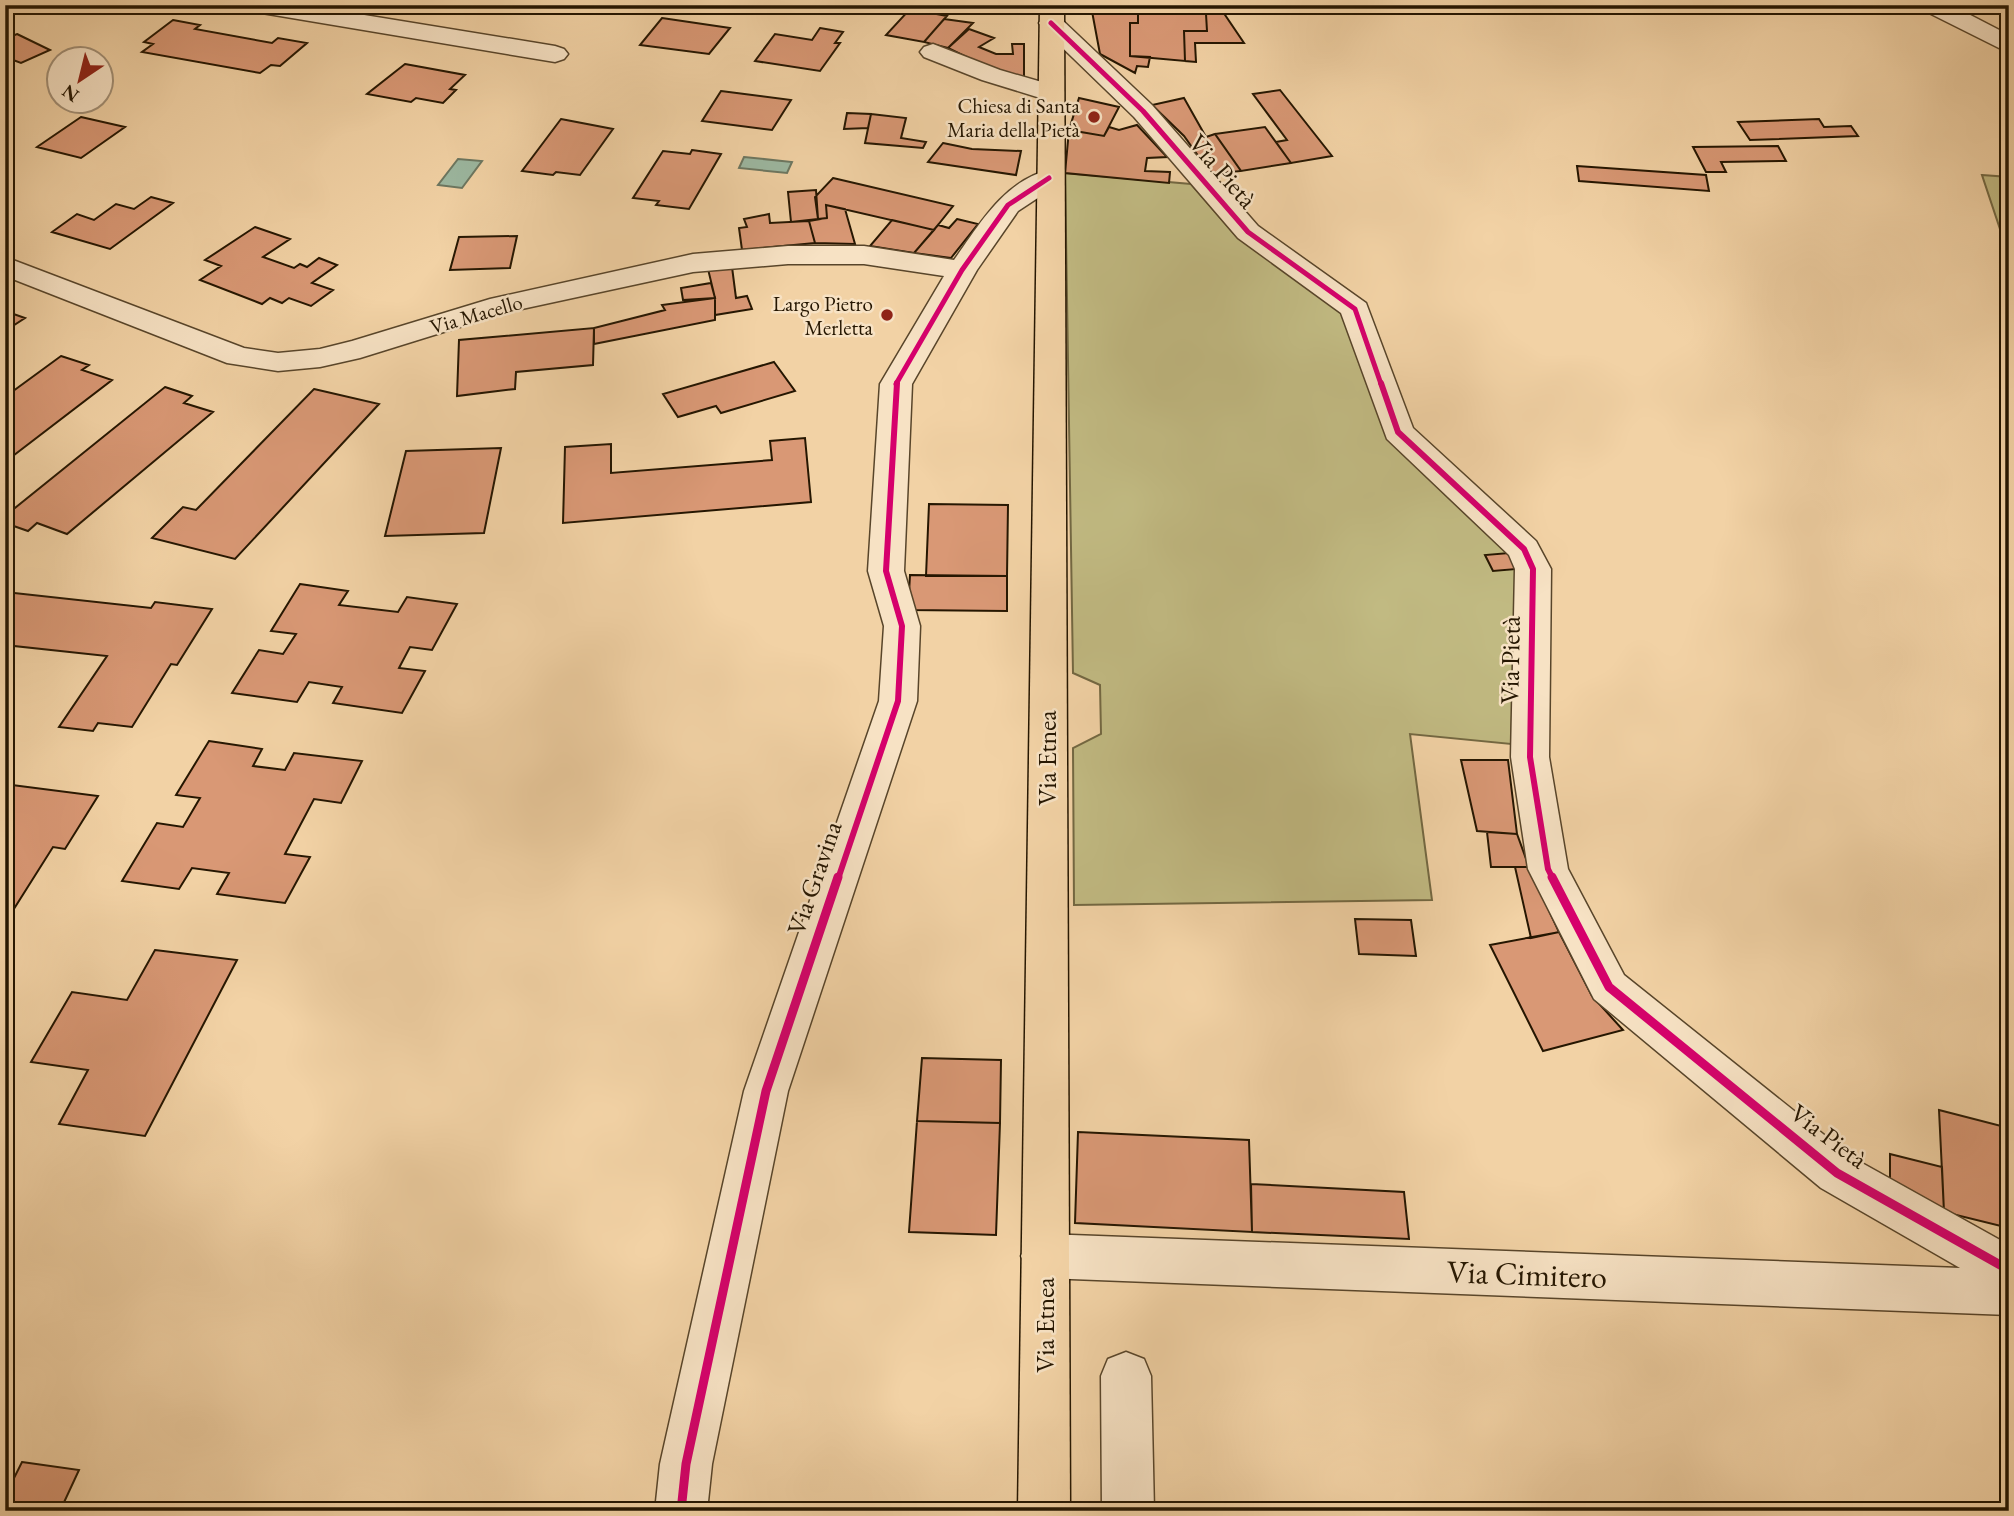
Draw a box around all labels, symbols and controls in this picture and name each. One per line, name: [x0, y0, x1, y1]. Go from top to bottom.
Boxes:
north arrow: [46, 46, 116, 116]
text: N: [57, 79, 84, 108]
place label: Chiesa di Santa Maria della Pietà: [947, 92, 1081, 143]
marker: Chiesa di Santa Maria della Pietà: [1086, 109, 1102, 125]
street label: Via Pietà: [1181, 127, 1265, 216]
street label: Via Macello: [427, 288, 525, 340]
place label: Largo Pietro Merletta: [773, 290, 874, 341]
marker: Largo Pietro Merletta: [879, 307, 895, 323]
street label: Via Pietà: [1492, 615, 1528, 704]
street label: Via Etnea: [1030, 710, 1064, 806]
street label: Via Gravina: [779, 816, 850, 939]
street label: Via Pietà: [1784, 1096, 1875, 1177]
street label: Via Cimitero: [1446, 1250, 1608, 1298]
street label: Via Etnea: [1028, 1277, 1062, 1373]

